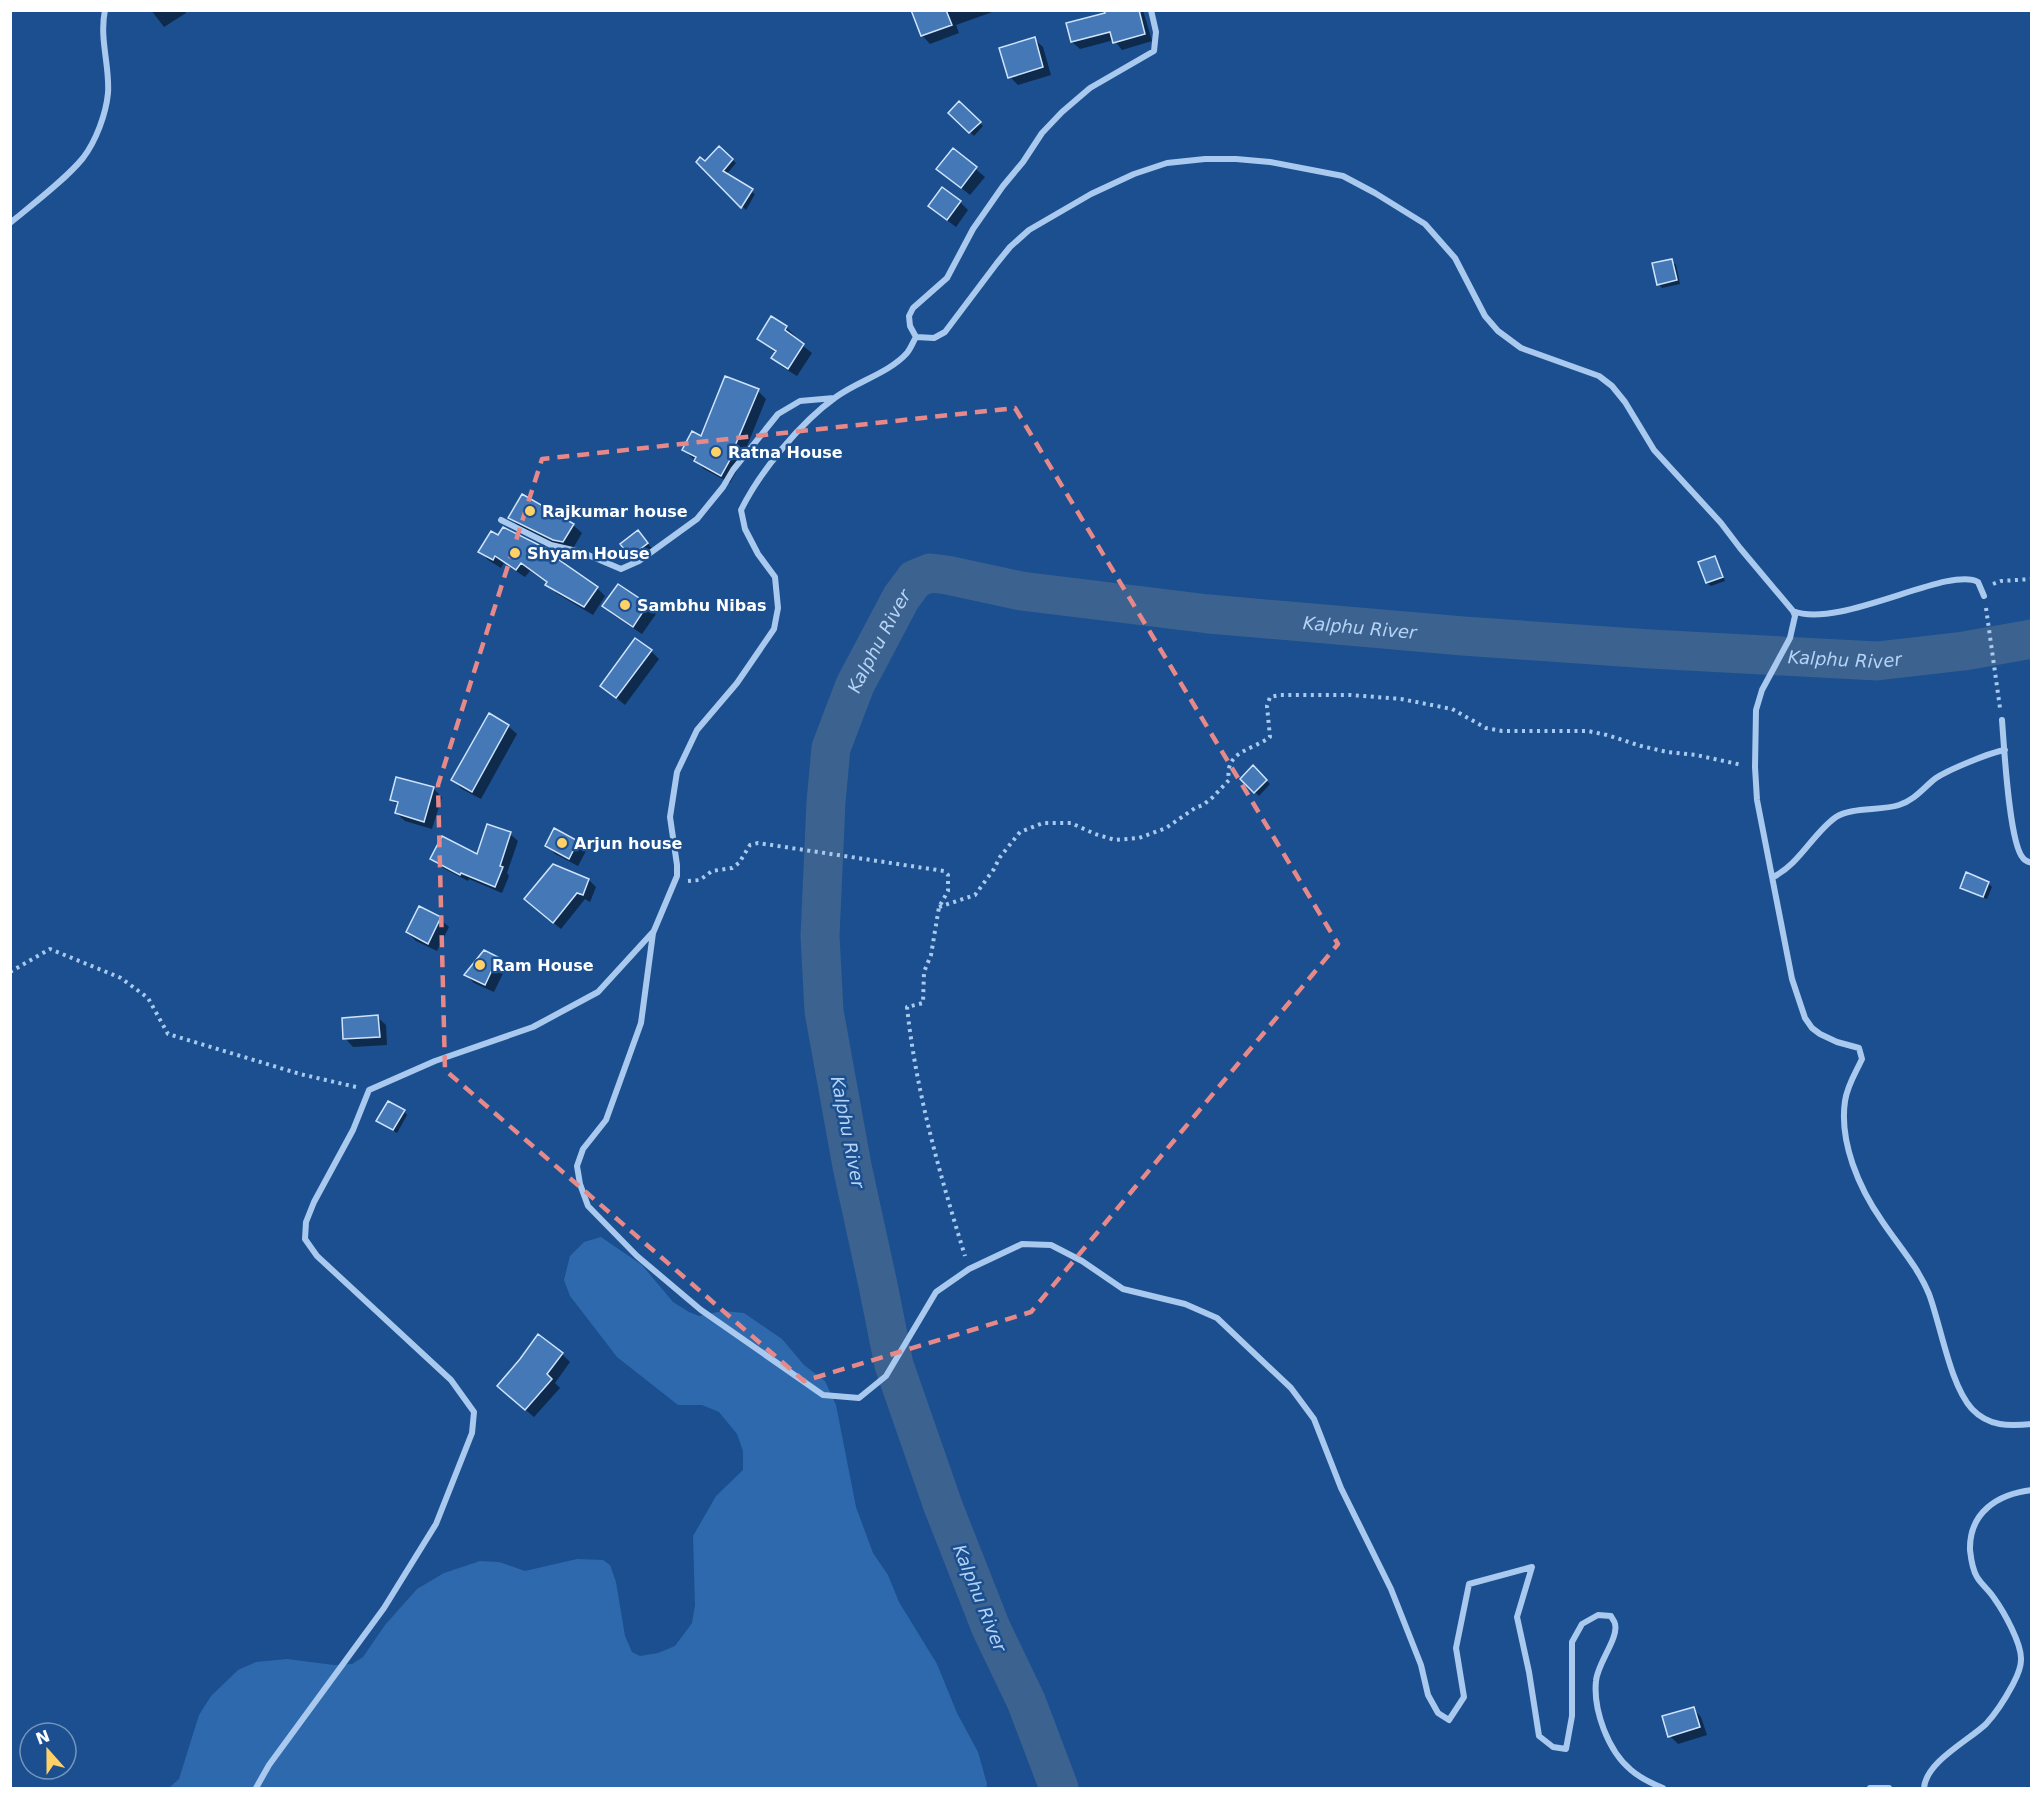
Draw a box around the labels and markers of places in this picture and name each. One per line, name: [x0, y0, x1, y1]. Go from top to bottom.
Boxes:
place label: Ratna House: [728, 443, 843, 462]
marker: Ratna House: [709, 445, 723, 459]
place label: Rajkumar house: [542, 502, 688, 521]
marker: Rajkumar house: [523, 504, 537, 518]
place label: Shyam House: [527, 544, 650, 563]
marker: Shyam House: [508, 546, 522, 560]
place label: Sambhu Nibas: [637, 596, 766, 615]
marker: Sambhu Nibas: [618, 598, 632, 612]
place label: Arjun house: [574, 834, 682, 853]
marker: Arjun house: [555, 836, 569, 850]
place label: Ram House: [492, 956, 594, 975]
marker: Ram House: [473, 958, 487, 972]

